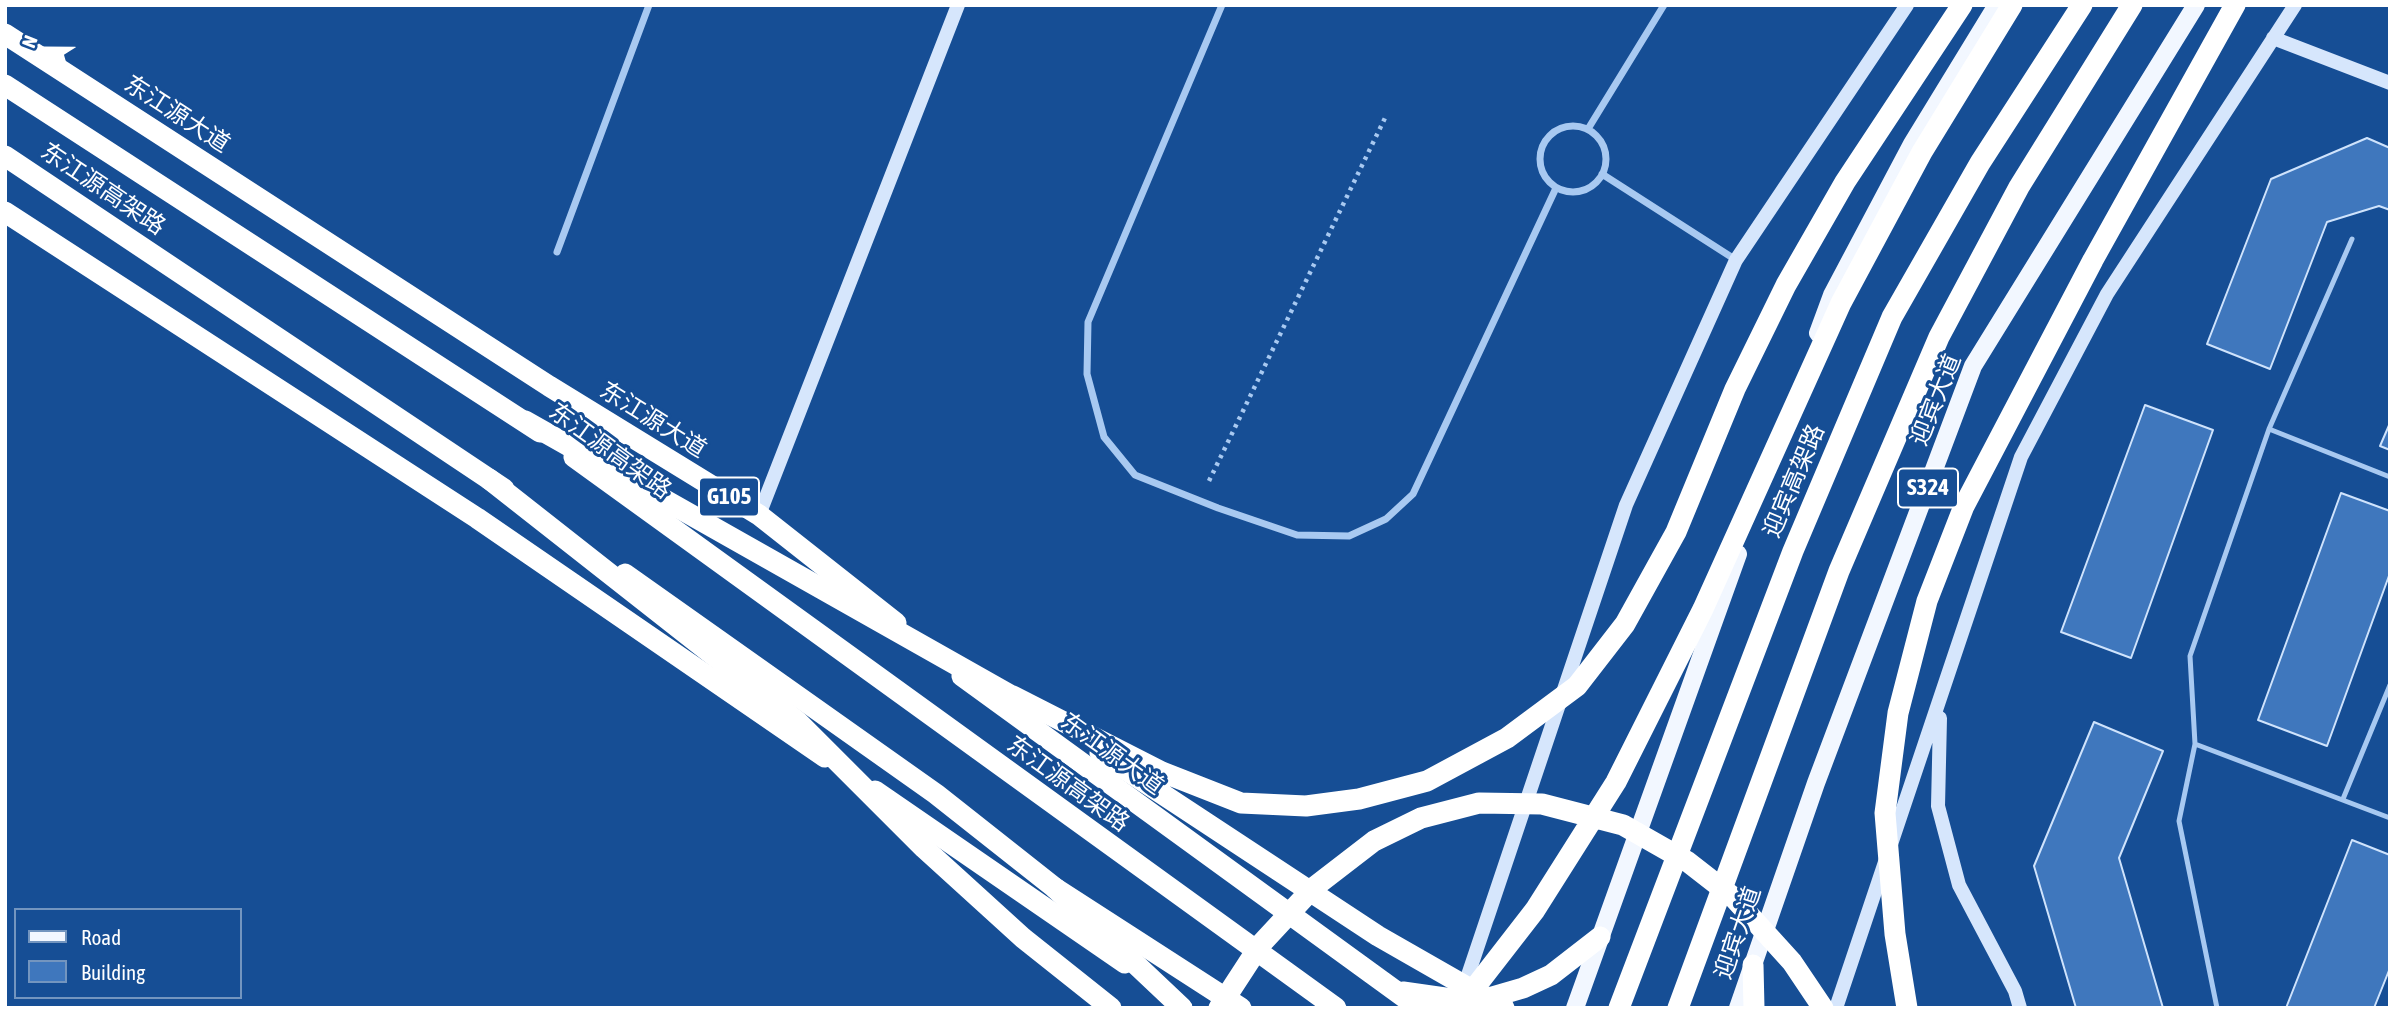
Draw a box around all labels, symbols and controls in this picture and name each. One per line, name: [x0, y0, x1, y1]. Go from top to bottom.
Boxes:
north arrow: [14, 14, 84, 84]
text: N: [17, 32, 42, 51]
street label: 东江源大道: [119, 69, 235, 159]
street label: 东江源高架路: [35, 137, 171, 241]
street label: 迎宾大道: [1905, 350, 1967, 450]
street label: 东江源大道: [594, 376, 712, 464]
street label: 东江源高架路: [543, 397, 677, 505]
street label: 迎宾高架路: [1757, 420, 1831, 542]
road number: S324: [1898, 468, 1958, 508]
road number: G105: [699, 477, 759, 516]
street label: 东江源大道: [1055, 707, 1169, 801]
street label: 东江源高架路: [1001, 730, 1135, 838]
street label: 迎宾大道: [1709, 883, 1767, 983]
legend: [14, 908, 242, 999]
text: Road: [81, 925, 121, 949]
text: Building: [81, 960, 145, 984]

